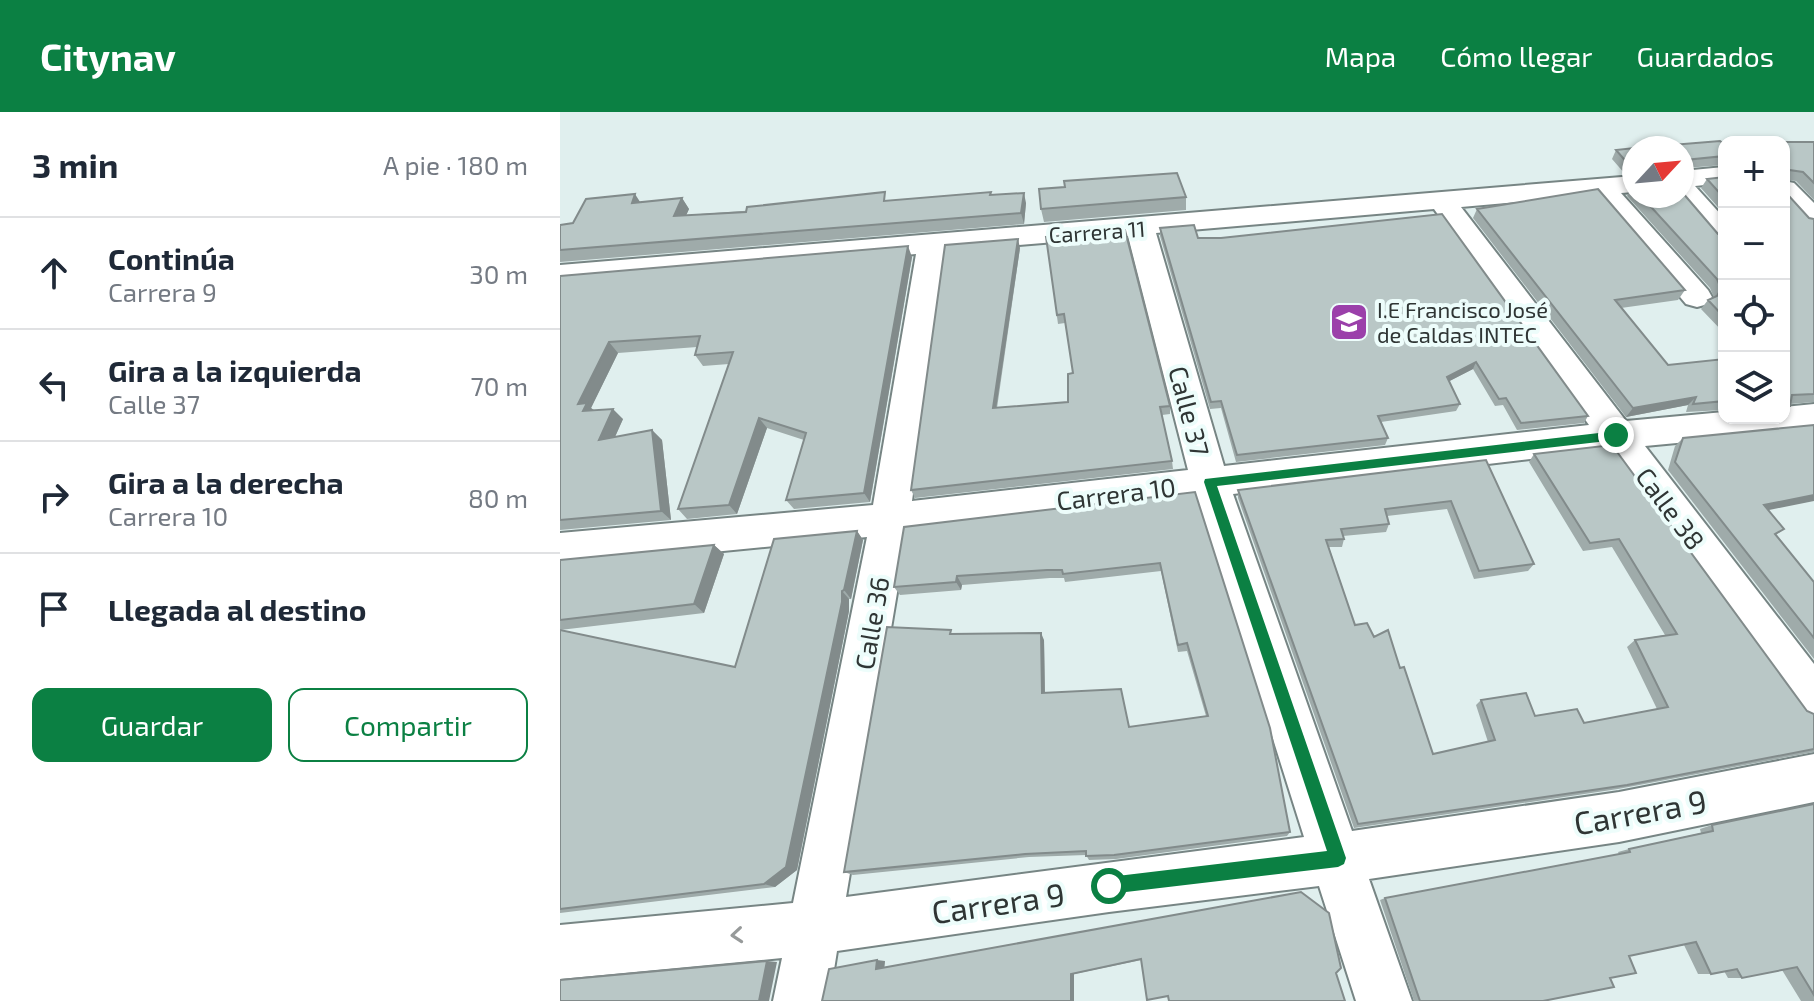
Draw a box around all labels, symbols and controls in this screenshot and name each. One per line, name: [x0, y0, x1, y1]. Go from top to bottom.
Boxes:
text: Citynav: [40, 33, 176, 79]
text: Mapa: [1325, 39, 1396, 73]
text: Cómo llegar: [1440, 39, 1593, 73]
text: Guardados: [1637, 39, 1774, 73]
north arrow: [1622, 136, 1694, 208]
map controls: [1718, 136, 1790, 424]
button: +: [1718, 136, 1790, 208]
text: 3 min: [32, 144, 118, 185]
text: A pie · 180 m: [383, 149, 528, 180]
button: −: [1718, 208, 1790, 280]
street label: Carrera 11: [1048, 215, 1146, 247]
text: Continúa: [108, 240, 235, 276]
icon: ahead: [32, 251, 76, 295]
text: 30 m: [469, 258, 528, 289]
text: Carrera 9: [108, 276, 217, 307]
button: locate: [1718, 280, 1790, 352]
place label: I.E Francisco José de Caldas INTEC: [1377, 296, 1548, 347]
school or university icon: I.E Francisco José de Caldas INTEC: [1328, 301, 1370, 343]
text: Gira a la izquierda: [108, 352, 362, 388]
button: layers: [1718, 352, 1790, 424]
icon: left: [32, 363, 76, 407]
street label: Calle 37: [1163, 363, 1217, 459]
text: 70 m: [470, 370, 528, 401]
text: Calle 37: [108, 388, 200, 419]
route end: [1598, 417, 1634, 453]
street label: Calle 38: [1630, 461, 1712, 555]
text: Gira a la derecha: [108, 464, 344, 500]
street label: Carrera 10: [1055, 470, 1177, 516]
icon: right: [32, 475, 76, 519]
text: 80 m: [468, 482, 528, 513]
text: Carrera 10: [108, 500, 228, 531]
street label: Calle 36: [848, 574, 894, 672]
icon: arrive: [32, 587, 76, 631]
text: Llegada al destino: [108, 591, 367, 627]
button: Guardar: [32, 688, 272, 762]
button: Compartir: [288, 688, 528, 762]
street label: Carrera 9: [1571, 781, 1709, 841]
route start: [1091, 868, 1127, 904]
street label: Carrera 9: [929, 874, 1067, 930]
one-way arrow: [730, 926, 743, 943]

